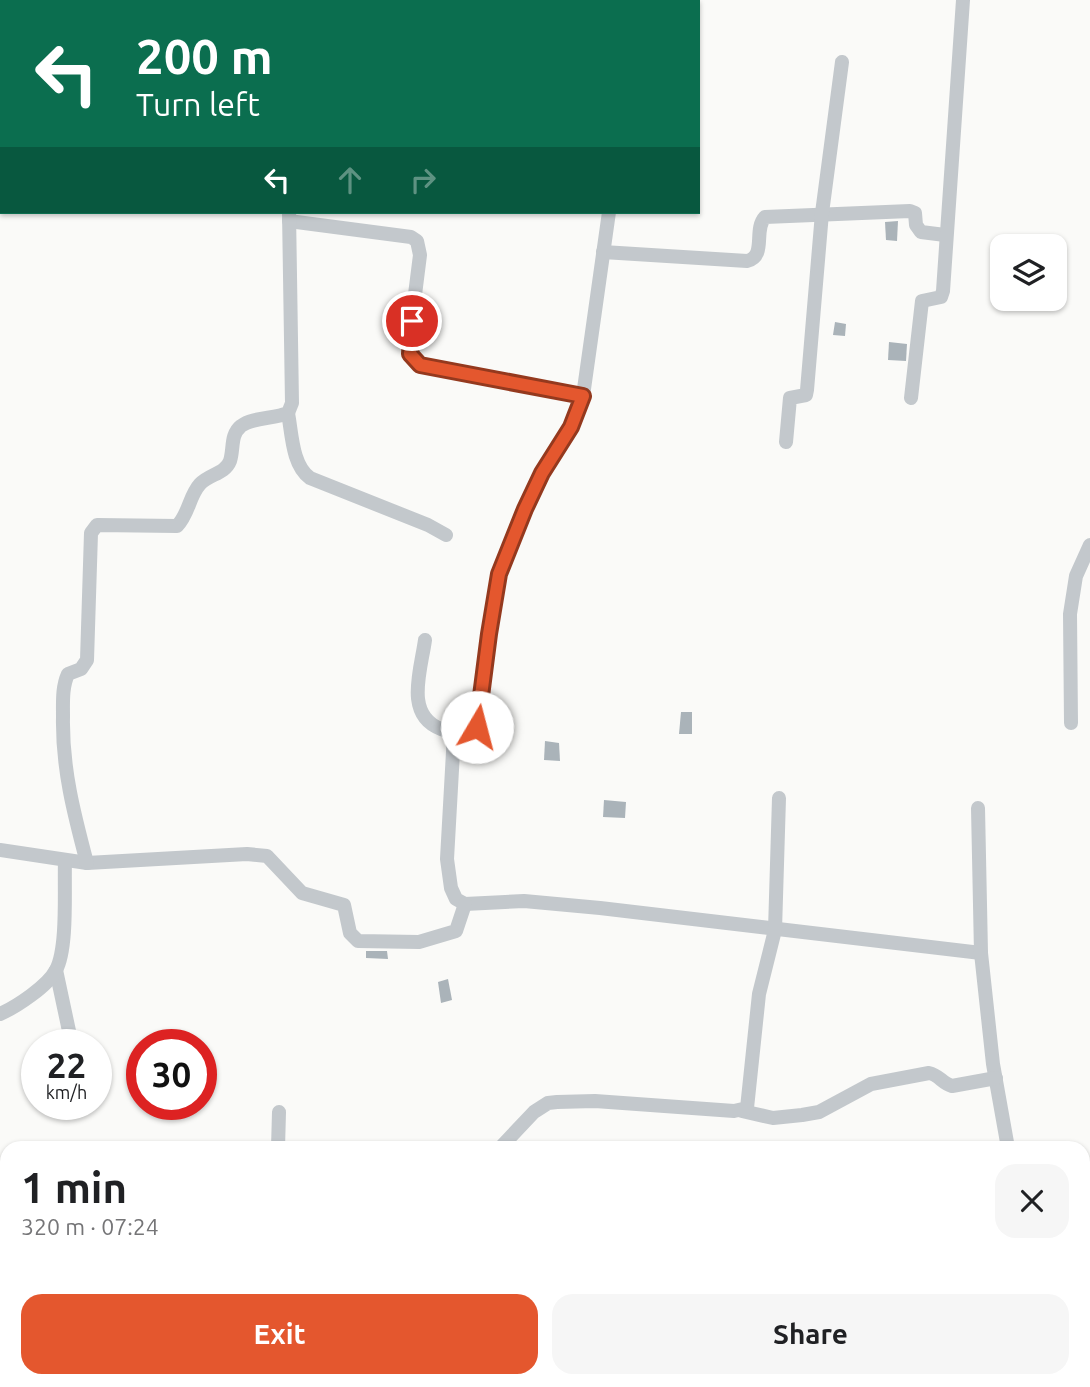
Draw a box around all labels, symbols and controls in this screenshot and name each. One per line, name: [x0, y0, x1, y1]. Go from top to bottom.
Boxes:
icon: left: [21, 28, 112, 119]
text: 200 m: [136, 28, 273, 83]
text: Turn left: [136, 86, 260, 122]
icon: left: [258, 161, 296, 199]
icon: ahead: [331, 161, 369, 199]
icon: right: [404, 161, 442, 199]
map controls: [990, 234, 1067, 311]
button: layers: [990, 234, 1067, 311]
pin: [382, 291, 442, 351]
icon: arrive: [393, 302, 431, 340]
position arrow: [440, 690, 514, 764]
speed limit sign: 30: [126, 1029, 217, 1120]
text: 22: [47, 1045, 86, 1085]
text: km/h: [46, 1082, 87, 1102]
text: 1 min: [21, 1164, 127, 1211]
button: close: [995, 1164, 1069, 1238]
text: 320 m · 07:24: [21, 1214, 159, 1239]
button: Exit: [21, 1294, 538, 1374]
button: Share: [552, 1294, 1069, 1374]

